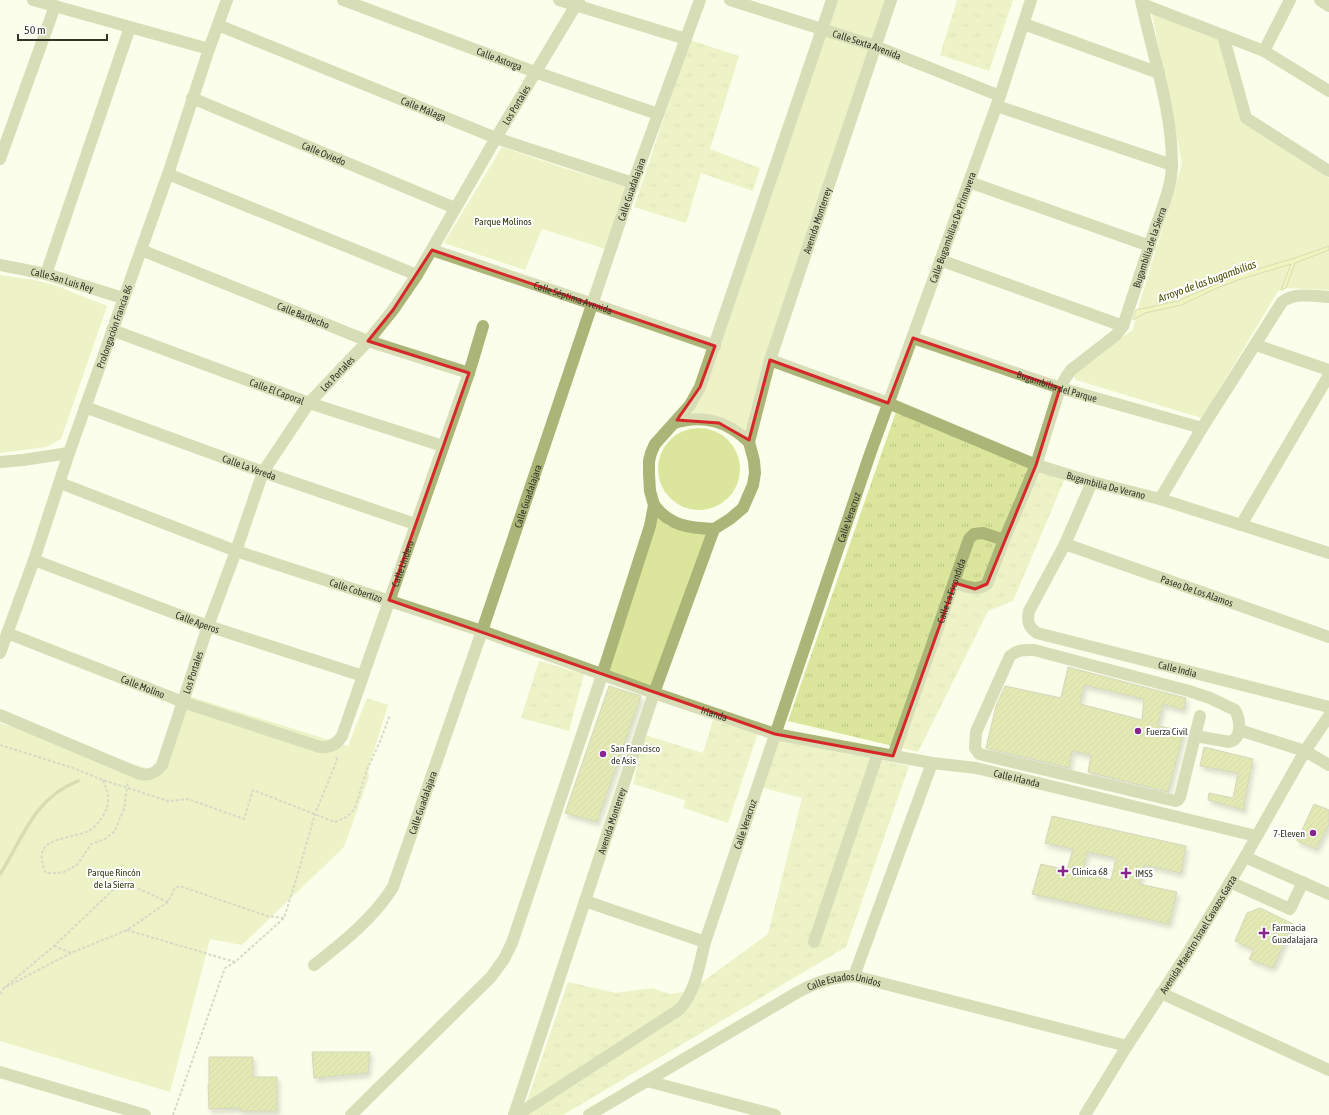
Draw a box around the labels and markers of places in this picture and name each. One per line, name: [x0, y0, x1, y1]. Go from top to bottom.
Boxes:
marker: Fuerza Civil: [1133, 726, 1143, 736]
place label: Fuerza Civil: [1146, 726, 1188, 737]
place label: San Francisco de Asis: [611, 743, 660, 766]
marker: San Francisco de Asis: [598, 749, 608, 759]
place label: 7-Eleven: [1273, 828, 1305, 839]
marker: 7-Eleven: [1308, 828, 1318, 838]
marker: Clinica 68: [1057, 865, 1069, 877]
place label: Clinica 68: [1072, 866, 1108, 877]
marker: IMSS: [1120, 867, 1132, 879]
place label: IMSS: [1135, 868, 1153, 879]
place label: Farmacia Guadalajara: [1272, 922, 1318, 945]
marker: Farmacia Guadalajara: [1259, 928, 1269, 938]

